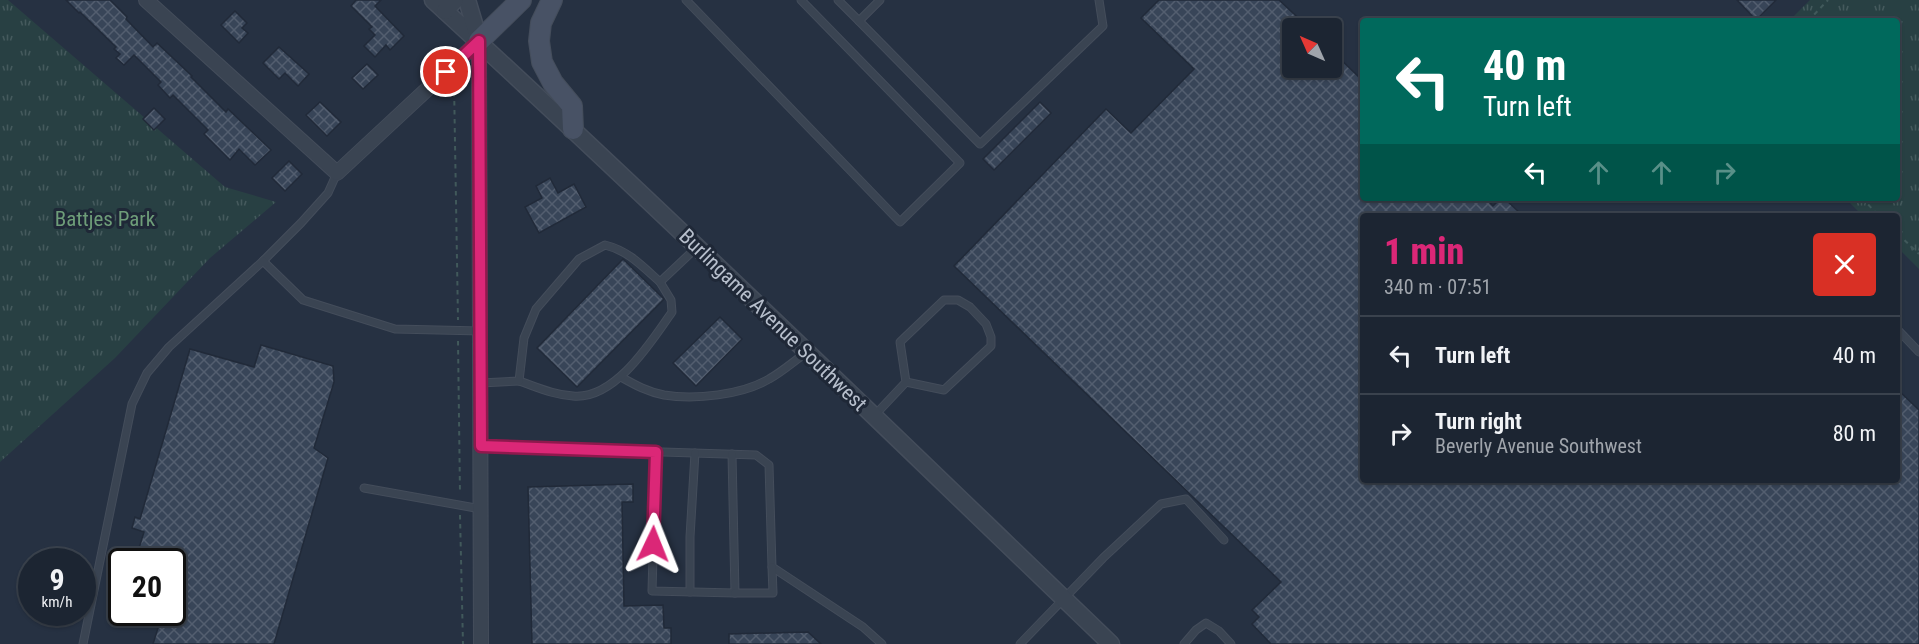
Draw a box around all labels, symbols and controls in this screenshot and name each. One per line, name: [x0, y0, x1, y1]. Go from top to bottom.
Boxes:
north arrow: [1282, 18, 1342, 78]
map controls: [1282, 18, 1342, 78]
text: 40 m: [1483, 41, 1566, 90]
icon: left: [1384, 42, 1462, 120]
pin: [420, 46, 471, 97]
icon: arrive: [429, 55, 462, 88]
text: Turn left: [1483, 91, 1572, 123]
icon: left: [1519, 156, 1552, 189]
icon: ahead: [1582, 156, 1615, 189]
icon: ahead: [1645, 156, 1678, 189]
icon: right: [1708, 156, 1741, 189]
park label: Battjes Park: [55, 207, 156, 231]
street label: Burlingame Avenue Southwest: [674, 224, 872, 416]
text: 1 min: [1384, 231, 1464, 273]
button: close: [1813, 233, 1876, 296]
text: 340 m · 07:51: [1384, 275, 1491, 299]
icon: left: [1384, 339, 1417, 372]
text: Turn left: [1435, 343, 1510, 368]
text: 40 m: [1833, 343, 1876, 368]
text: Turn right: [1435, 409, 1522, 434]
icon: right: [1384, 417, 1417, 450]
text: 80 m: [1833, 421, 1876, 446]
text: Beverly Avenue Southwest: [1435, 434, 1642, 458]
position arrow: [621, 512, 685, 576]
speed limit sign: 20: [108, 548, 186, 626]
text: 9: [49, 562, 65, 597]
text: km/h: [42, 593, 72, 611]

